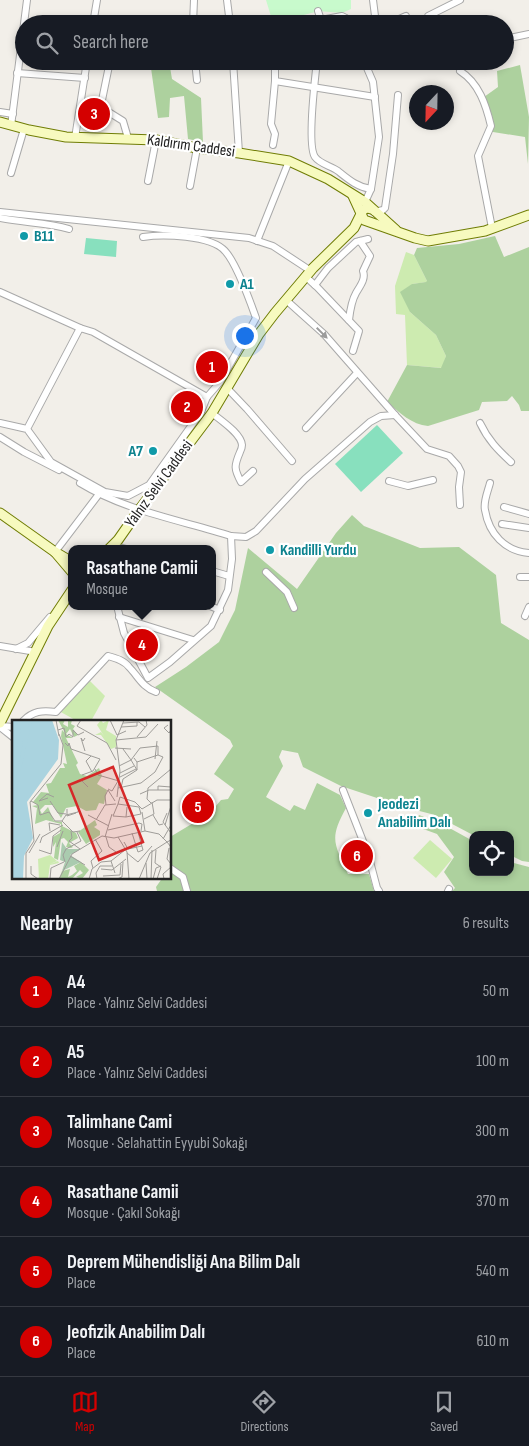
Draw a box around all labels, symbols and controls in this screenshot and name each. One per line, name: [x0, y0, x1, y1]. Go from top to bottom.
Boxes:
search box: [15, 15, 514, 70]
icon: search: [33, 29, 61, 57]
text: Search here: [73, 31, 149, 54]
north arrow: [409, 85, 454, 130]
pin: 3: [78, 95, 110, 133]
street label: Kaldırım Caddesi: [146, 130, 236, 162]
place label: B11: [34, 227, 55, 246]
marker: B11: [18, 230, 30, 242]
place label: A1: [239, 275, 255, 294]
marker: A1: [224, 278, 236, 290]
your location: [232, 323, 258, 349]
one-way arrow: [316, 327, 328, 339]
pin: 1: [196, 348, 228, 386]
pin: 2: [171, 388, 203, 426]
street label: Yalnız Selvi Caddesi: [121, 437, 197, 531]
place label: A7: [128, 442, 143, 461]
marker: A7: [147, 445, 159, 457]
place label: Kandilli Yurdu: [280, 541, 357, 560]
marker: Kandilli Yurdu: [264, 544, 276, 556]
popup: [68, 545, 216, 610]
text: Rasathane Camii: [86, 557, 198, 580]
text: Mosque: [86, 580, 128, 599]
pin: 4: [126, 626, 158, 664]
inset map: [12, 720, 171, 878]
pin: 5: [182, 788, 214, 826]
place label: Jeodezi Anabilim Dalı: [377, 795, 451, 832]
marker: Jeodezi Anabilim Dalı: [362, 807, 374, 819]
map controls: [469, 831, 514, 876]
button: locate: [469, 831, 514, 876]
pin: 6: [341, 837, 373, 875]
text: Nearby: [20, 911, 73, 936]
text: 6 results: [463, 914, 509, 933]
text: A4: [67, 971, 85, 994]
text: 1: [33, 982, 39, 1001]
text: 50 m: [483, 982, 509, 1001]
text: Place · Yalnız Selvi Caddesi: [67, 994, 207, 1013]
text: A5: [67, 1041, 84, 1064]
text: 2: [32, 1052, 40, 1071]
text: 100 m: [476, 1052, 509, 1071]
text: Place · Yalnız Selvi Caddesi: [67, 1064, 207, 1083]
text: Talimhane Cami: [67, 1111, 172, 1134]
text: 3: [32, 1122, 40, 1141]
text: 300 m: [475, 1122, 509, 1141]
text: Mosque · Selahattin Eyyubi Sokağı: [67, 1134, 247, 1153]
text: Rasathane Camii: [67, 1181, 179, 1204]
text: 4: [32, 1192, 40, 1211]
text: 370 m: [476, 1192, 509, 1211]
text: Mosque · Çakıl Sokağı: [67, 1204, 180, 1223]
text: Deprem Mühendisliği Ana Bilim Dalı: [67, 1251, 300, 1274]
text: 5: [32, 1262, 40, 1281]
text: 540 m: [476, 1262, 509, 1281]
text: Place: [67, 1274, 96, 1293]
text: Jeofizik Anabilim Dalı: [67, 1321, 205, 1344]
text: 6: [32, 1332, 40, 1351]
text: 610 m: [476, 1332, 509, 1351]
text: Place: [67, 1344, 96, 1363]
tab: Map: [71, 1388, 99, 1435]
tab: Directions: [240, 1388, 289, 1435]
tab: Saved: [430, 1388, 458, 1435]

